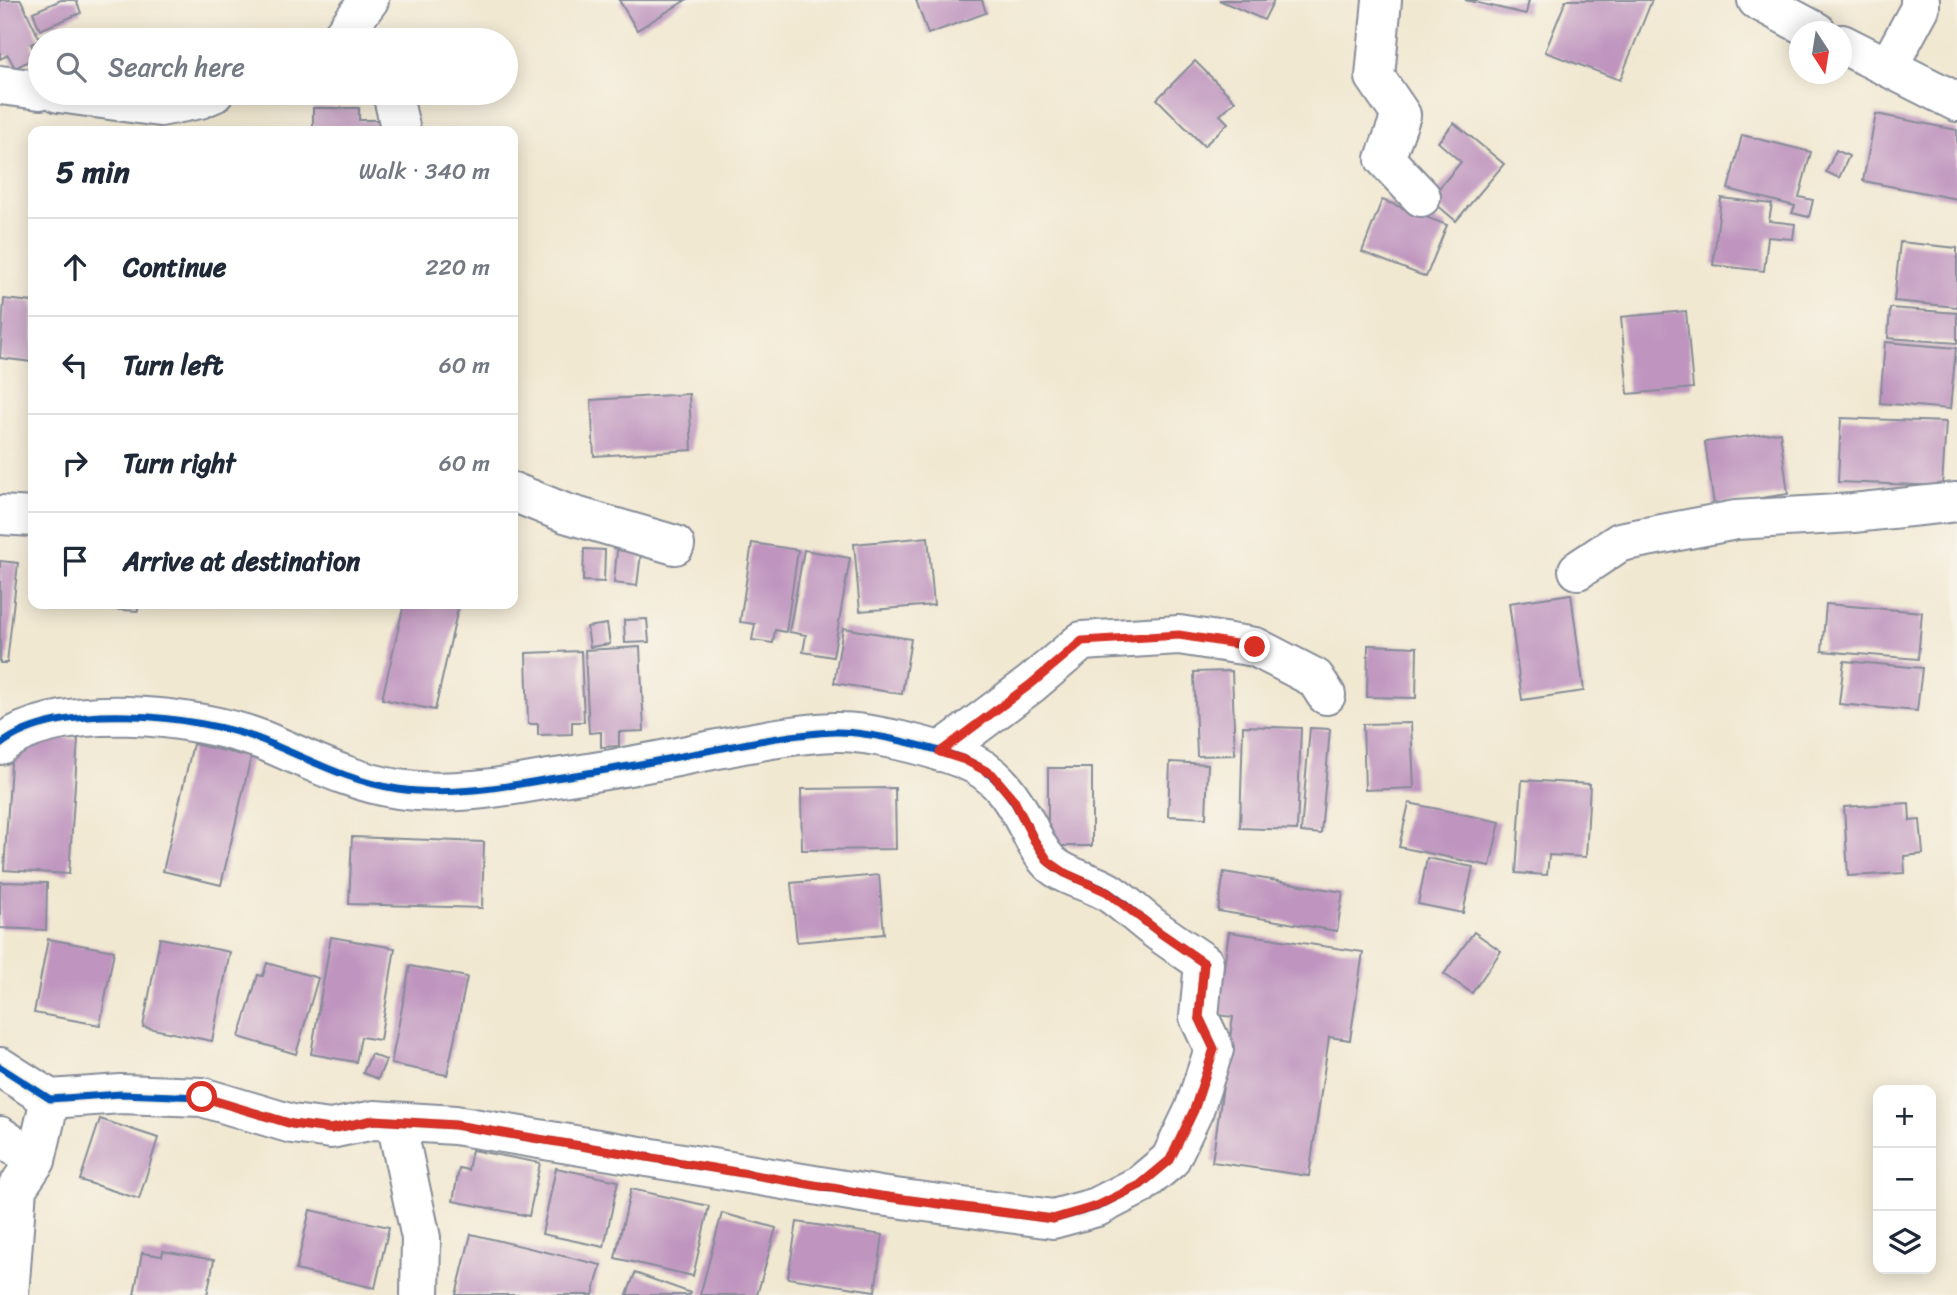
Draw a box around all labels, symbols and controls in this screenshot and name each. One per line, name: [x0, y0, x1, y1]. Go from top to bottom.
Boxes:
north arrow: [1789, 21, 1852, 84]
search box: [28, 28, 518, 105]
text: Search here: [108, 44, 245, 90]
icon: search: [52, 48, 90, 86]
text: 5 min: [56, 145, 130, 199]
text: Walk · 340 m: [359, 151, 490, 192]
text: Continue: [123, 244, 226, 290]
text: 220 m: [425, 247, 490, 288]
icon: ahead: [56, 248, 94, 286]
text: Turn left: [123, 342, 223, 388]
text: 60 m: [439, 345, 490, 386]
icon: left: [56, 346, 94, 384]
text: Turn right: [123, 440, 236, 486]
text: 60 m: [439, 443, 490, 484]
icon: right: [56, 444, 94, 482]
text: Arrive at destination: [123, 538, 360, 584]
icon: arrive: [56, 542, 94, 580]
route end: [1239, 631, 1270, 662]
route start: [186, 1081, 217, 1112]
map controls: [1873, 1085, 1936, 1274]
button: +: [1873, 1085, 1936, 1148]
button: −: [1873, 1148, 1936, 1211]
button: layers: [1873, 1211, 1936, 1274]

